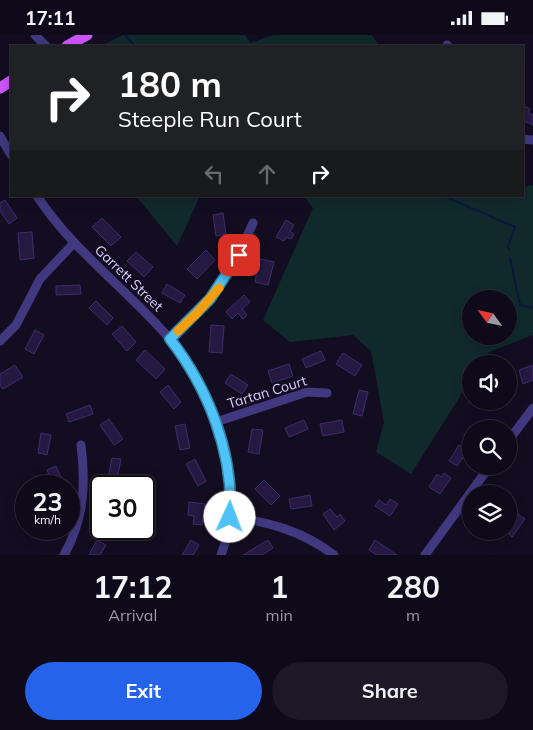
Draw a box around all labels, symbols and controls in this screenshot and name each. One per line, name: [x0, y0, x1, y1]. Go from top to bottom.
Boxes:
text: 17:11: [25, 6, 75, 30]
text: 180 m: [118, 62, 222, 106]
icon: right: [35, 65, 100, 130]
text: Steeple Run Court: [118, 105, 302, 133]
icon: left: [200, 160, 228, 188]
icon: ahead: [253, 160, 281, 188]
icon: right: [306, 160, 334, 188]
pin: [218, 234, 260, 276]
street label: Garrett Street: [91, 241, 167, 315]
icon: arrive: [225, 241, 253, 269]
north arrow: [462, 290, 518, 345]
map controls: [462, 290, 517, 540]
button: sound: [462, 355, 517, 410]
street label: Tartan Court: [225, 371, 309, 413]
button: search: [462, 420, 517, 475]
speed limit sign: 30: [90, 475, 155, 540]
button: layers: [462, 485, 517, 540]
text: 23: [32, 486, 63, 517]
position arrow: [203, 490, 255, 542]
text: km/h: [34, 512, 61, 527]
text: 17:12: [93, 568, 173, 606]
text: 1: [270, 568, 288, 606]
text: 280: [386, 568, 440, 606]
text: Arrival: [108, 605, 157, 625]
text: min: [266, 605, 293, 625]
text: m: [406, 605, 420, 625]
button: Exit: [25, 662, 262, 720]
button: Share: [272, 662, 508, 720]

